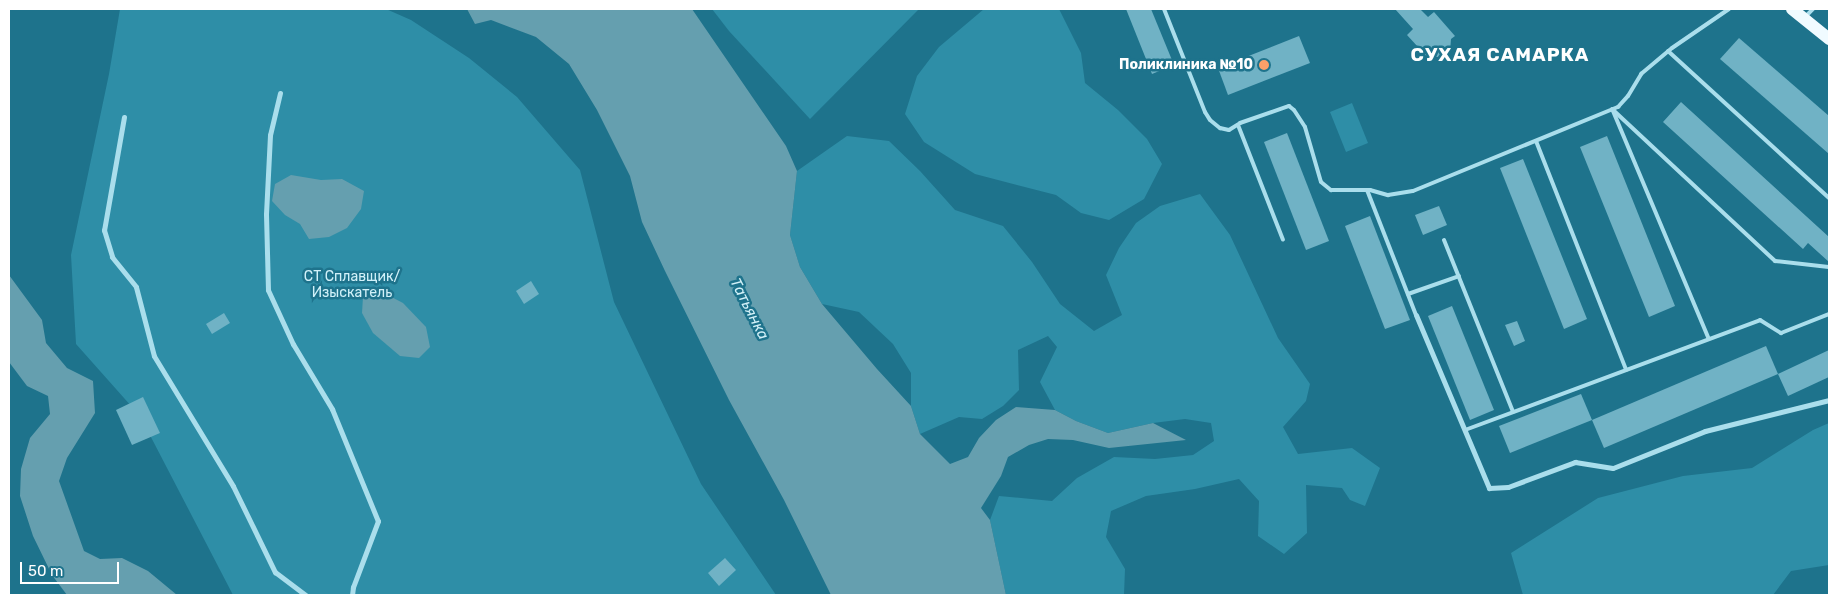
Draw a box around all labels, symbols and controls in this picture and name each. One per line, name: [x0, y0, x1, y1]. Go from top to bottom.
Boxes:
district label: СУХАЯ САМАРКА: [1409, 44, 1591, 66]
place label: Поликлиника №10: [1119, 57, 1253, 73]
marker: Поликлиника №10: [1257, 58, 1271, 72]
park label: СТ Сплавщик/ Изыскатель: [304, 269, 400, 302]
water label: Татьянка: [726, 275, 772, 343]
scale bar: [22, 552, 121, 584]
text: 50 m: [28, 562, 63, 580]

